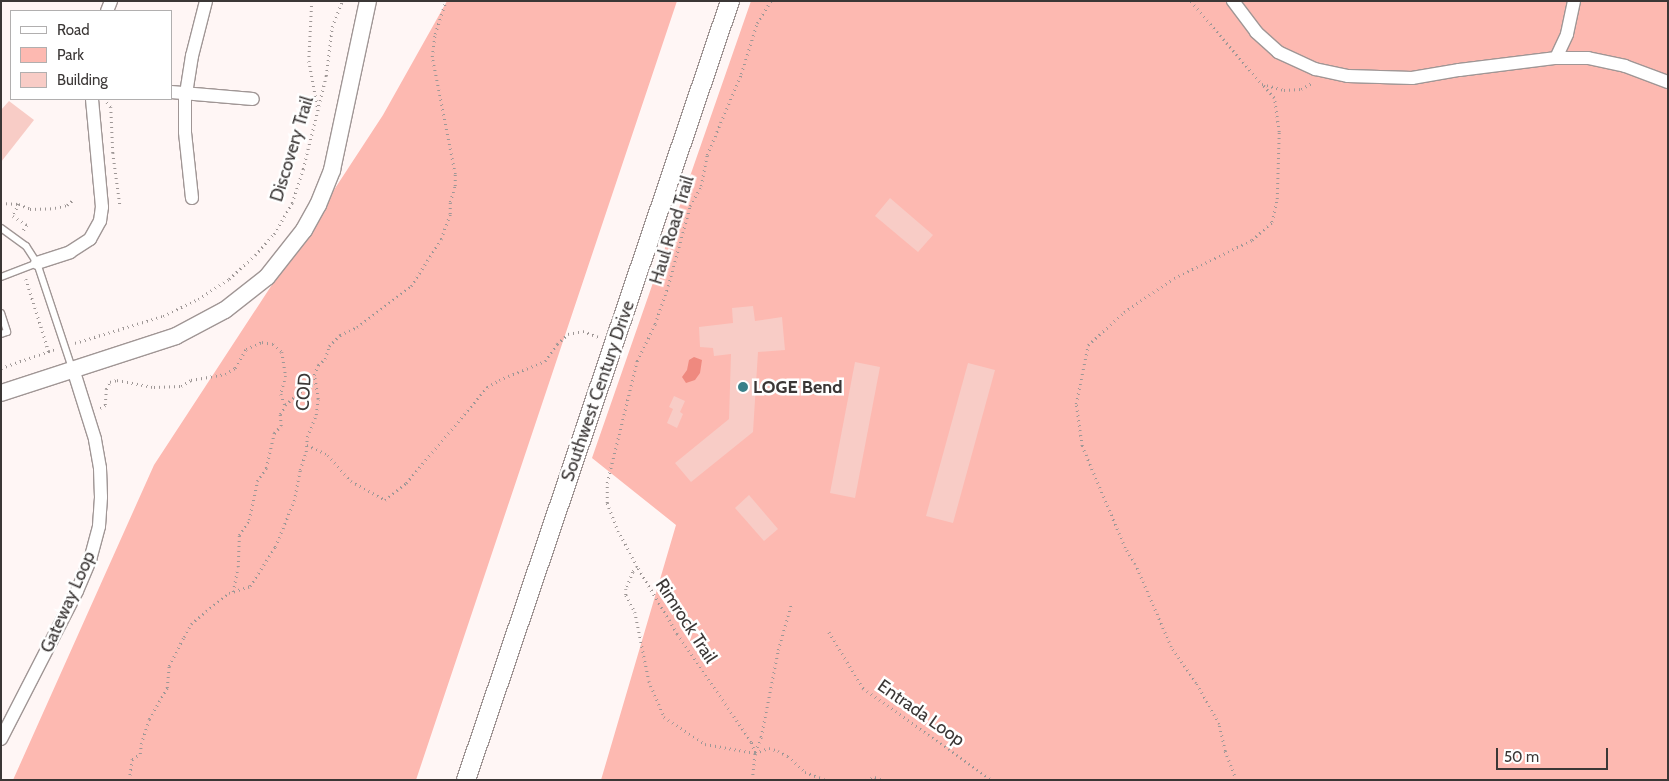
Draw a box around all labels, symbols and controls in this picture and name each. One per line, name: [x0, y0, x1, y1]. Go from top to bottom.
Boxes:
legend: [10, 10, 172, 100]
text: Road: [57, 21, 90, 39]
text: Park: [57, 46, 84, 64]
text: Building: [57, 71, 108, 89]
street label: Discovery Trail: [266, 94, 318, 204]
street label: Haul Road Trail: [645, 173, 699, 287]
street label: Southwest Century Drive: [557, 298, 639, 484]
street label: COD: [292, 372, 316, 412]
place label: LOGE Bend: [753, 376, 842, 398]
marker: LOGE Bend: [737, 381, 749, 393]
street label: Gateway Loop: [36, 548, 100, 656]
street label: Rimrock Trail: [651, 575, 721, 667]
street label: Entrada Loop: [873, 675, 969, 751]
scale bar: [1499, 738, 1612, 770]
text: 50 m: [1504, 748, 1539, 766]

